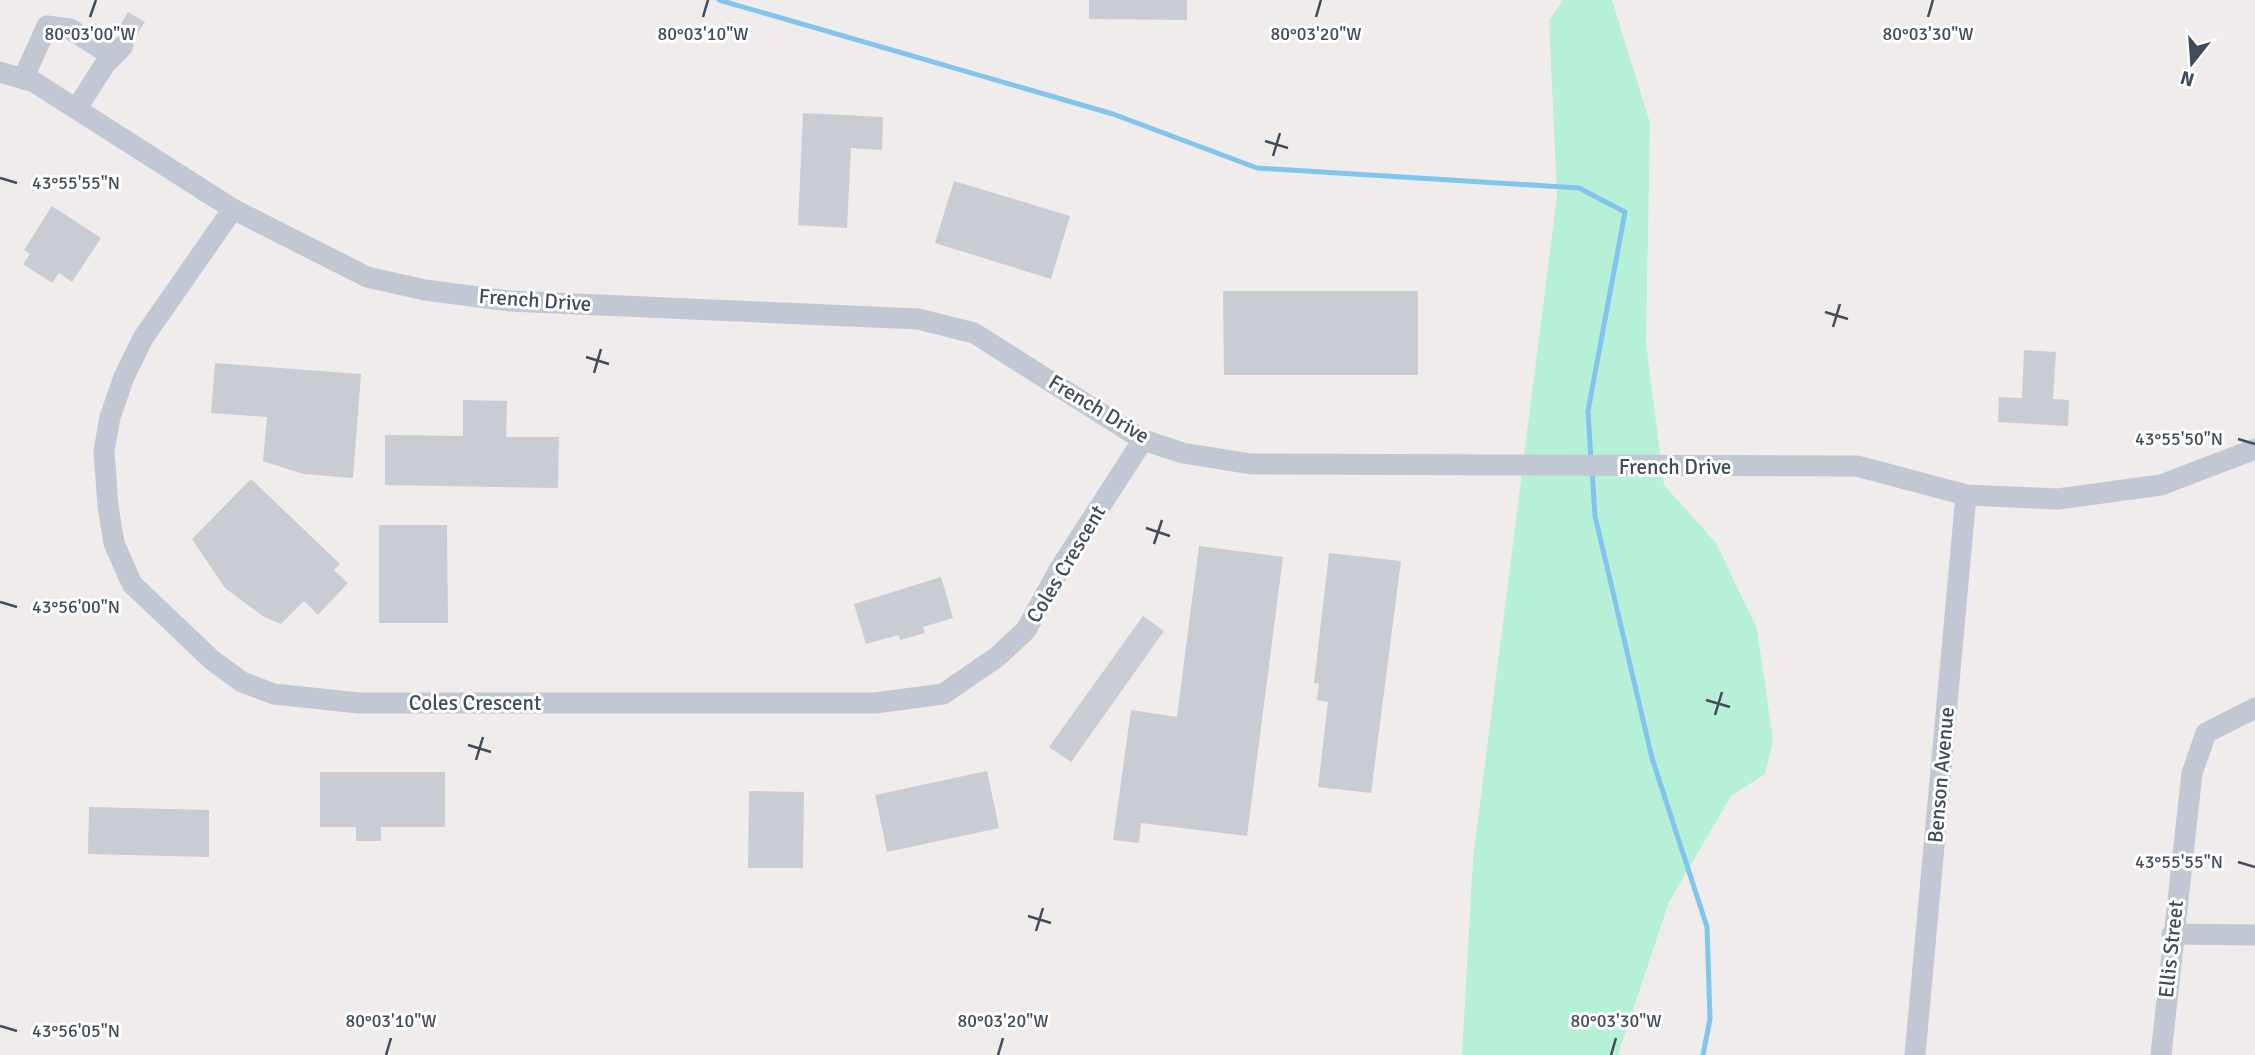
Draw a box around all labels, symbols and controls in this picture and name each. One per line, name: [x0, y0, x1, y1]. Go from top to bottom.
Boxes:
text: 80°03'00"W: [45, 23, 135, 45]
text: 80°03'10"W: [658, 23, 748, 45]
text: 80°03'20"W: [1271, 23, 1361, 45]
text: 80°03'30"W: [1883, 23, 1973, 45]
north arrow: [2157, 28, 2227, 98]
text: N: [2177, 65, 2197, 92]
text: 43°55'55"N: [32, 172, 120, 194]
street label: French Drive: [478, 283, 592, 317]
street label: French Drive: [1044, 369, 1154, 449]
text: 43°55'50"N: [2135, 428, 2223, 450]
street label: French Drive: [1619, 454, 1731, 480]
street label: Coles Crescent: [1021, 500, 1111, 628]
text: 43°56'00"N: [32, 596, 120, 618]
street label: Coles Crescent: [409, 690, 541, 716]
street label: Benson Avenue: [1922, 706, 1960, 844]
text: 43°55'55"N: [2135, 851, 2223, 873]
street label: Ellis Street: [2153, 899, 2189, 999]
text: 80°03'10"W: [346, 1010, 436, 1032]
text: 80°03'20"W: [958, 1010, 1048, 1032]
text: 80°03'30"W: [1571, 1010, 1661, 1032]
text: 43°56'05"N: [32, 1020, 120, 1042]

